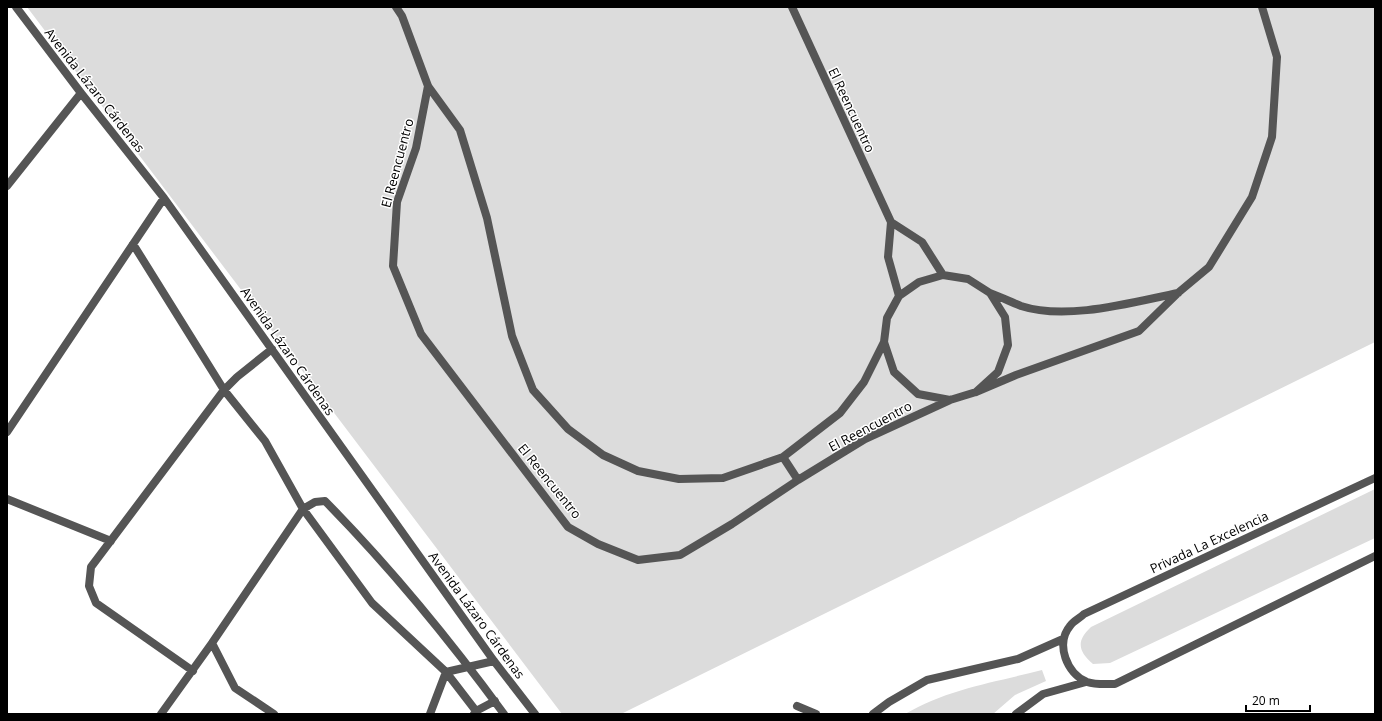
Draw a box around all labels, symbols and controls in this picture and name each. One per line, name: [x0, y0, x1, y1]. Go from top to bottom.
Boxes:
street label: Avenida Lázaro Cárdenas: [41, 24, 149, 156]
street label: El Reencuentro: [824, 65, 880, 156]
street label: El Reencuentro: [376, 116, 418, 210]
street label: Avenida Lázaro Cárdenas: [237, 283, 339, 419]
street label: El Reencuentro: [825, 396, 915, 455]
street label: El Reencuentro: [514, 440, 586, 522]
street label: Privada La Excelencia: [1147, 507, 1271, 577]
street label: Avenida Lázaro Cárdenas: [425, 548, 529, 682]
scale bar: [1246, 687, 1310, 713]
text: 20 m: [1252, 692, 1280, 709]

